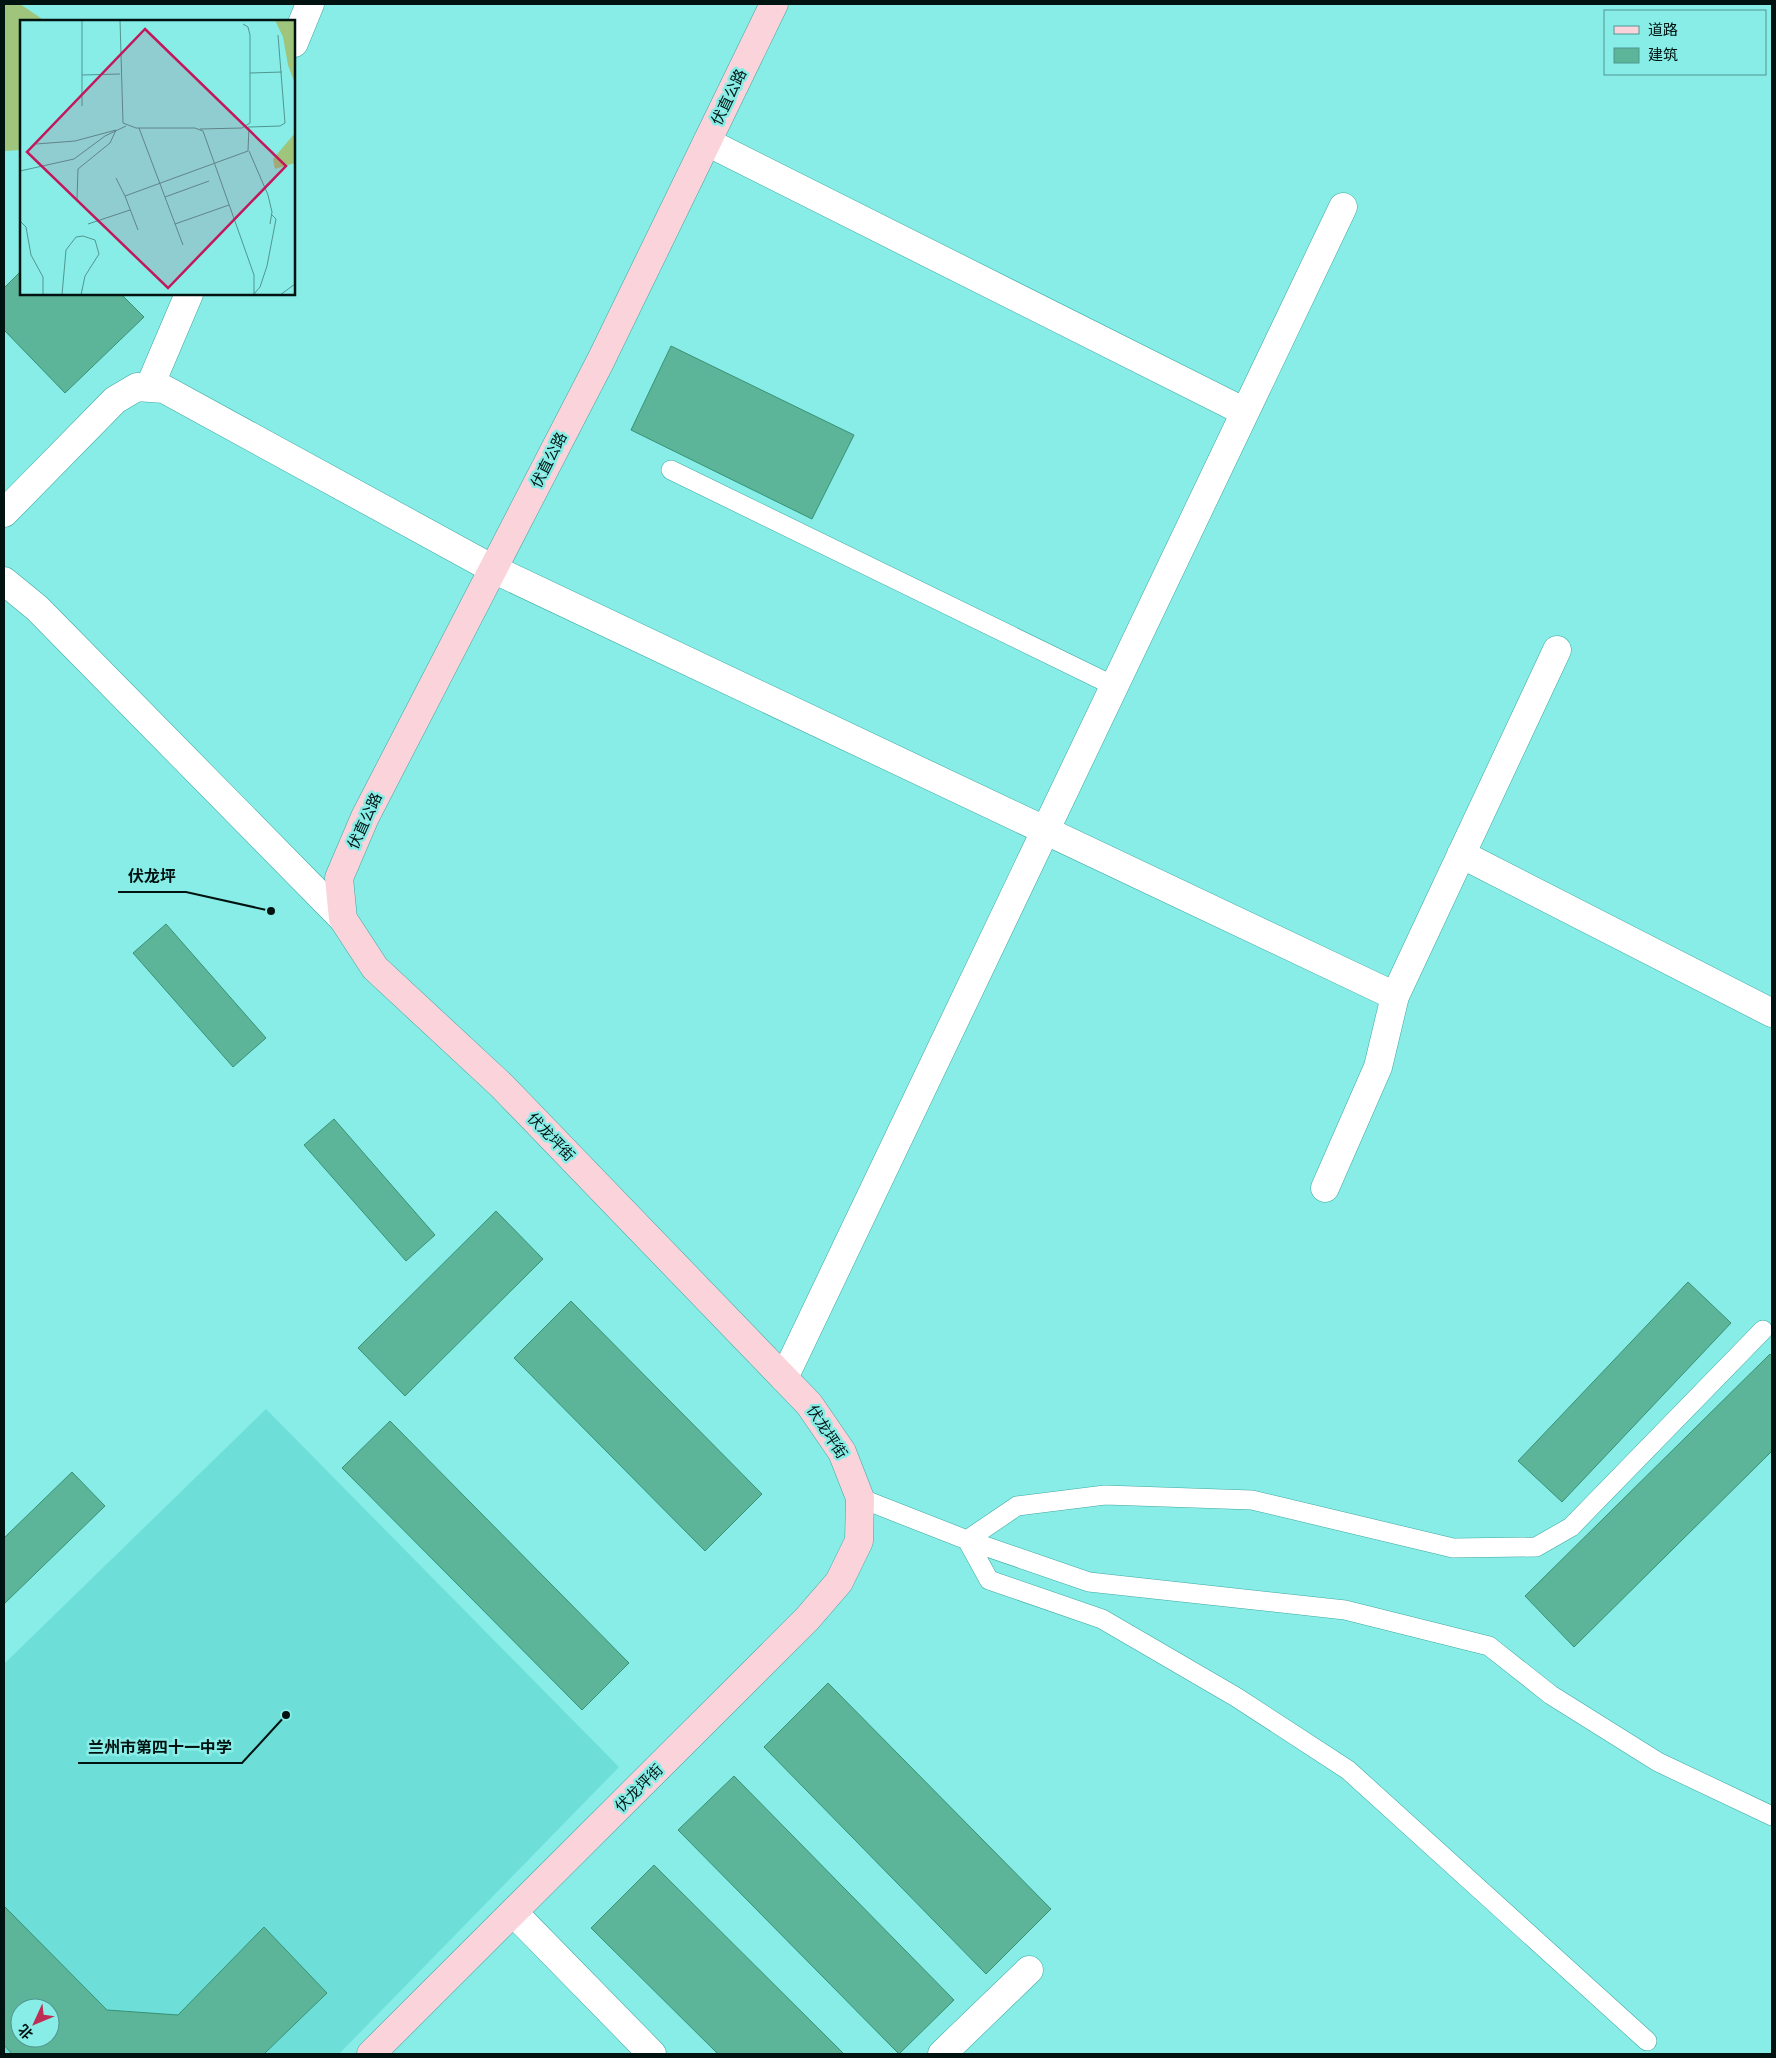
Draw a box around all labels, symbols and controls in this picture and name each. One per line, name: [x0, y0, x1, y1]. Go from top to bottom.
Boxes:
legend: [1604, 10, 1766, 75]
inset map: [20, 20, 295, 295]
text: 道路: [1648, 20, 1678, 39]
text: 建筑: [1648, 45, 1678, 64]
street label: 伏直公路: [707, 66, 750, 128]
street label: 伏直公路: [526, 429, 571, 491]
street label: 伏直公路: [343, 790, 386, 852]
callout: 伏龙坪: [118, 861, 186, 892]
text: 伏龙坪: [128, 866, 176, 886]
street label: 伏龙坪街: [524, 1108, 579, 1165]
street label: 伏龙坪街: [803, 1401, 852, 1462]
callout: 兰州市第四十一中学: [78, 1732, 242, 1763]
text: 兰州市第四十一中学: [88, 1737, 232, 1757]
street label: 伏龙坪街: [611, 1760, 667, 1816]
north arrow: [10, 1998, 60, 2048]
text: 北: [14, 2021, 37, 2043]

